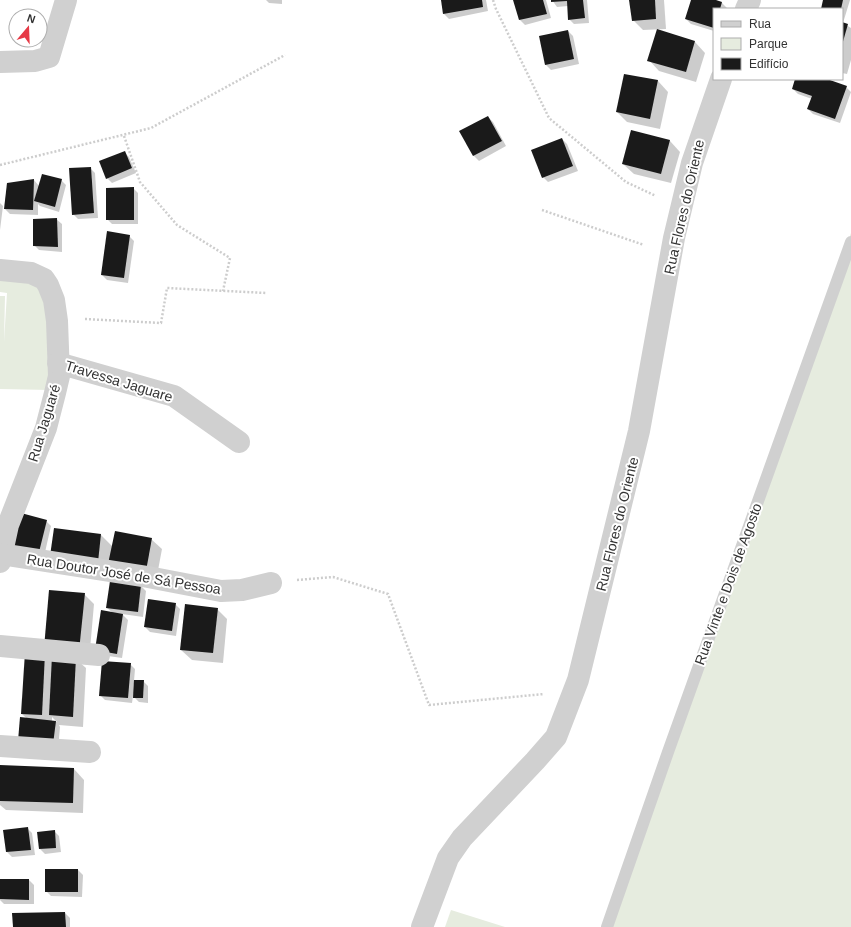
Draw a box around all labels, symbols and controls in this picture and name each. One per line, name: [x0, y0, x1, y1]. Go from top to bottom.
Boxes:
north arrow: [8, 8, 48, 48]
legend: [713, 8, 843, 80]
text: N: [26, 12, 37, 26]
text: Rua: [749, 17, 771, 31]
text: Parque: [749, 37, 788, 51]
text: Edifício: [749, 57, 789, 71]
street label: Rua Flores do Oriente: [661, 138, 707, 276]
street label: Travessa Jaguare: [63, 357, 175, 405]
street label: Rua Jaguaré: [25, 382, 63, 464]
street label: Rua Flores do Oriente: [593, 455, 641, 593]
street label: Rua Vinte e Dois de Agosto: [691, 501, 765, 667]
street label: Rua Doutor José de Sá Pessoa: [26, 551, 222, 597]

